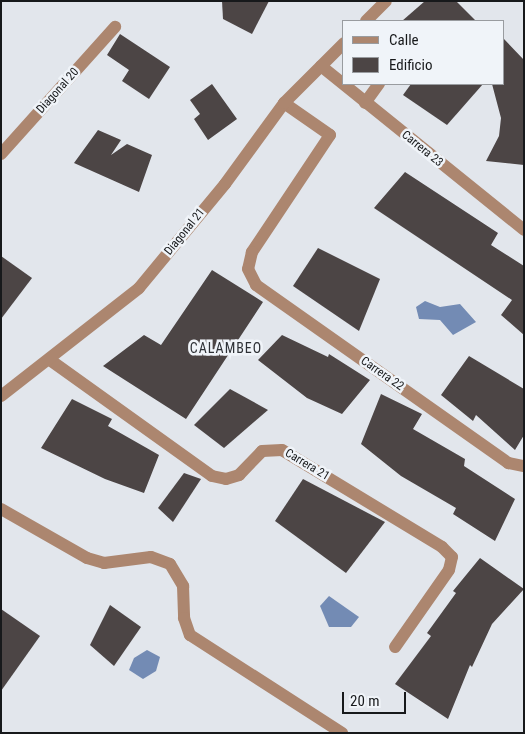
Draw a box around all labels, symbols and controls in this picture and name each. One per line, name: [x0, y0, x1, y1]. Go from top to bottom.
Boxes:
legend: [342, 20, 505, 85]
text: Calle: [389, 31, 419, 49]
text: Edificio: [389, 56, 432, 74]
street label: Diagonal 20: [34, 65, 82, 117]
street label: Carrera 23: [398, 128, 446, 170]
street label: Diagonal 21: [162, 206, 208, 258]
district label: CALAMBEO: [189, 340, 263, 356]
street label: Carrera 22: [358, 354, 406, 394]
street label: Carrera 21: [282, 446, 332, 484]
scale bar: [345, 682, 409, 714]
text: 20 m: [350, 692, 380, 710]

